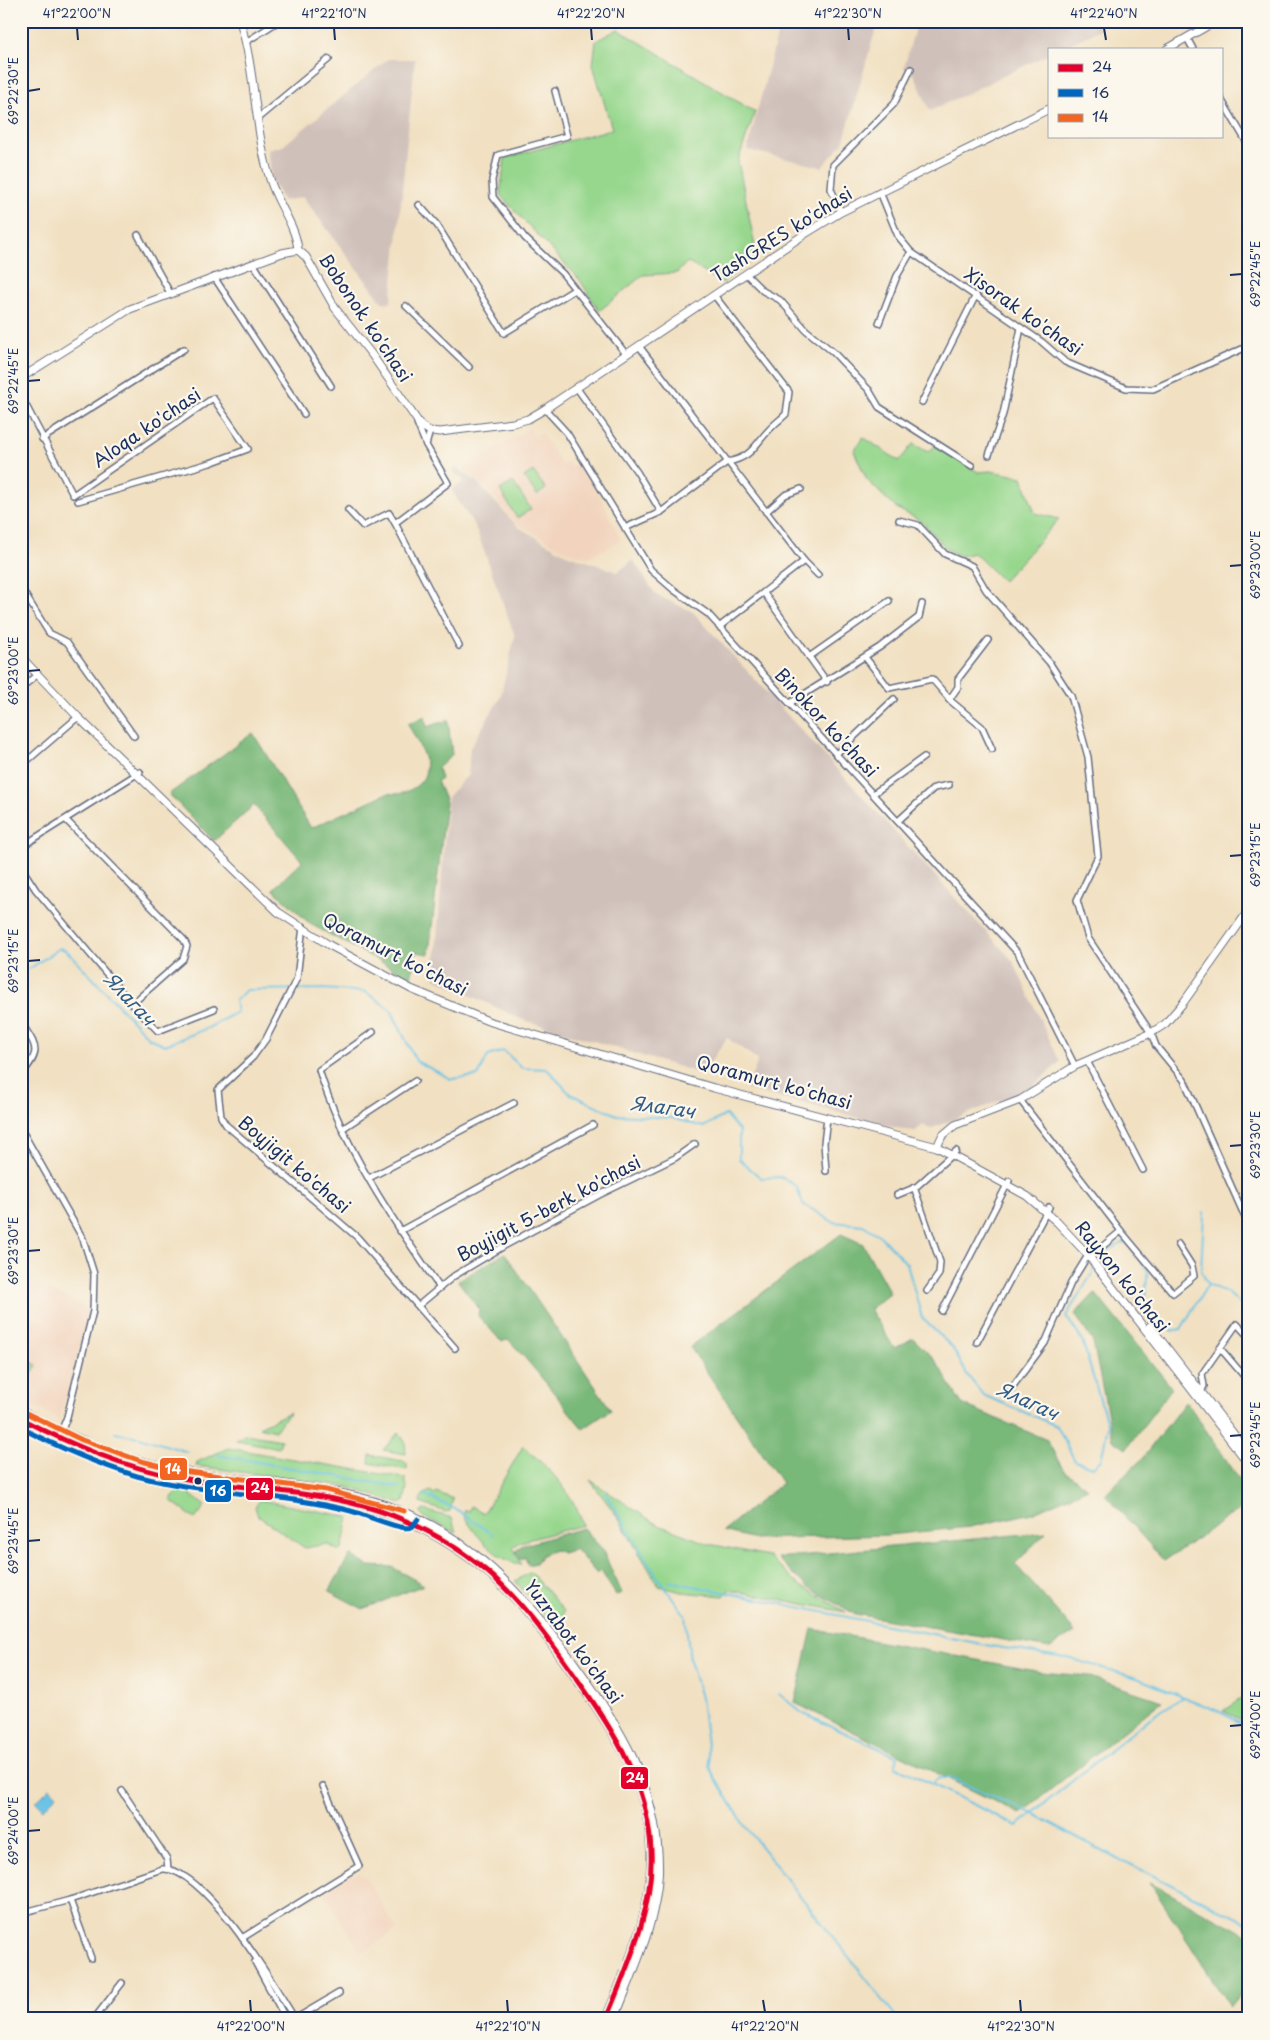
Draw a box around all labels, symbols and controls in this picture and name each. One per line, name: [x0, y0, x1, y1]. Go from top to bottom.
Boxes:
text: 41°22'00"N: [43, 4, 111, 22]
text: 41°22'10"N: [301, 4, 367, 22]
text: 41°22'20"N: [557, 4, 625, 22]
text: 41°22'30"N: [814, 4, 882, 22]
text: 41°22'40"N: [1070, 4, 1138, 22]
legend: [1048, 48, 1222, 138]
text: 24: [1092, 54, 1112, 77]
text: 69°22'30"E: [4, 57, 22, 125]
text: 16: [1092, 80, 1109, 103]
text: 14: [1092, 104, 1109, 127]
street label: TashGRES ko'chasi: [705, 179, 857, 288]
text: 69°22'45"E: [1246, 241, 1264, 307]
street label: Bobonok ko'chasi: [313, 247, 420, 387]
street label: Xisorak ko'chasi: [959, 260, 1088, 362]
text: 69°22'45"E: [4, 348, 22, 414]
street label: Aloqa ko'chasi: [86, 380, 206, 473]
text: 69°23'00"E: [1246, 530, 1264, 600]
text: 69°23'00"E: [4, 636, 22, 706]
street label: Binokor ko'chasi: [769, 661, 885, 783]
text: 69°23'15"E: [1246, 823, 1264, 887]
street label: Qoramurt koʻchasi: [318, 905, 473, 1002]
text: 69°23'15"E: [4, 929, 22, 993]
water label: Ялагач: [99, 965, 164, 1032]
street label: Qoramurt koʻchasi: [694, 1048, 855, 1115]
water label: Ялагач: [629, 1088, 698, 1125]
street label: Boyjigit ko'chasi: [233, 1109, 357, 1219]
text: 69°23'30"E: [1246, 1111, 1264, 1179]
street label: Boyjigit 5-berk ko'chasi: [452, 1148, 645, 1268]
street label: Rayxon ko'chasi: [1069, 1214, 1177, 1338]
text: 69°23'30"E: [4, 1217, 22, 1285]
water label: Ялагач: [993, 1374, 1065, 1427]
text: 69°23'45"E: [1246, 1402, 1264, 1468]
line badge: 14: [159, 1457, 188, 1481]
text: 14: [165, 1458, 182, 1479]
unlabelled marker: [193, 1476, 203, 1486]
line badge: 24: [245, 1477, 274, 1501]
text: 24: [251, 1477, 270, 1498]
line badge: 16: [204, 1479, 232, 1503]
text: 16: [210, 1480, 226, 1501]
text: 69°23'45"E: [4, 1508, 22, 1574]
street label: Yuzrabot ko'chasi: [518, 1573, 630, 1709]
text: 69°24'00"E: [1246, 1691, 1264, 1759]
line badge: 24: [620, 1766, 649, 1790]
text: 24: [626, 1767, 645, 1788]
text: 69°24'00"E: [4, 1797, 22, 1865]
text: 41°22'00"N: [217, 2017, 285, 2035]
text: 41°22'10"N: [475, 2017, 541, 2035]
text: 41°22'20"N: [731, 2017, 799, 2035]
text: 41°22'30"N: [987, 2017, 1055, 2035]

